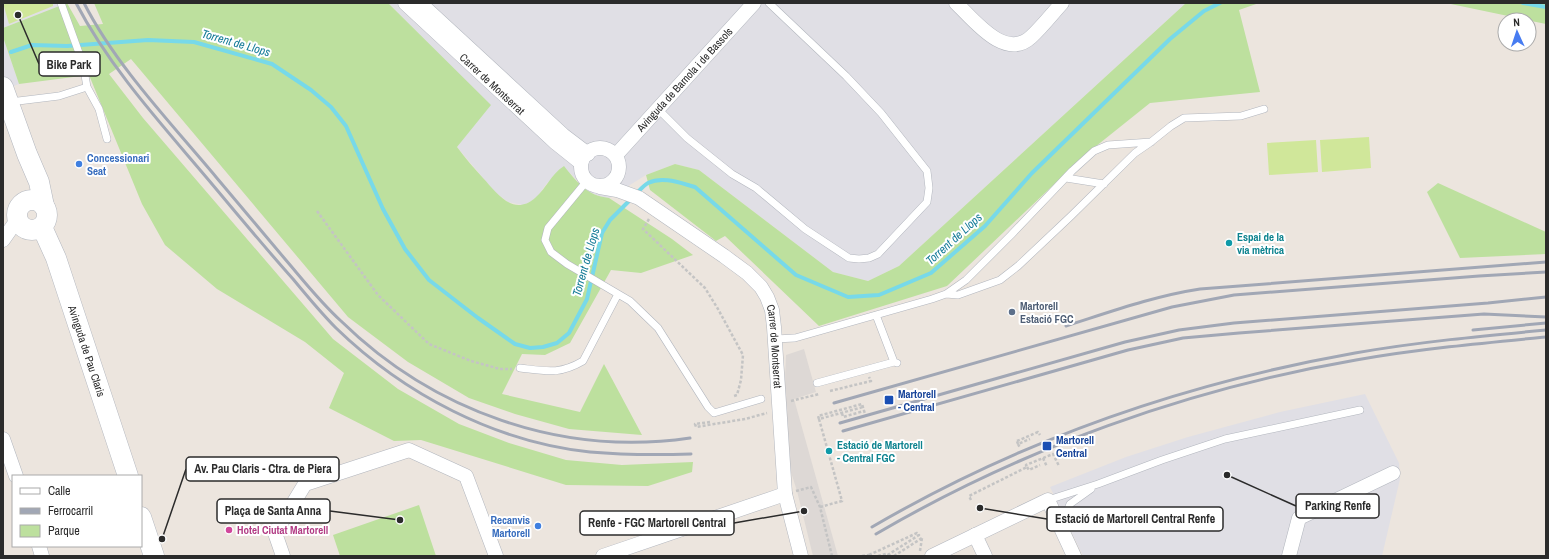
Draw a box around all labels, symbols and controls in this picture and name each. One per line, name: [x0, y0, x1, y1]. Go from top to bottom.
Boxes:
north arrow: [1497, 12, 1537, 52]
text: N: [1513, 15, 1520, 29]
street label: Avinguda de Barnola i de Bassols: [633, 24, 736, 135]
water label: Torrent de Llops: [200, 26, 272, 60]
street label: Carrer de Montserrat: [457, 50, 528, 118]
callout: Bike Park: [39, 52, 100, 76]
text: Bike Park: [47, 57, 92, 73]
place label: Concessionari Seat: [87, 151, 149, 178]
marker: Concessionari Seat: [74, 159, 84, 169]
water label: Torrent de Llops: [923, 209, 986, 268]
water label: Torrent de Llops: [569, 226, 603, 298]
place label: Espai de la via mètrica: [1237, 230, 1284, 257]
marker: Espai de la via mètrica: [1224, 238, 1234, 248]
place label: Martorell Estació FGC: [1020, 299, 1074, 326]
street label: Carrer de Montserrat: [763, 302, 785, 389]
street label: Avinguda de Pau Claris: [65, 303, 108, 399]
marker: Martorell Estació FGC: [1007, 307, 1017, 317]
place label: Martorell - Central: [898, 387, 936, 414]
marker: Martorell - Central: [883, 394, 895, 406]
place label: Martorell Central: [1056, 433, 1094, 460]
place label: Estació de Martorell - Central FGC: [837, 438, 923, 465]
marker: Martorell Central: [1041, 440, 1053, 452]
marker: Estació de Martorell - Central FGC: [824, 446, 834, 456]
callout: Av. Pau Claris - Ctra. de Piera: [186, 457, 339, 481]
text: Av. Pau Claris - Ctra. de Piera: [194, 461, 332, 477]
legend: [12, 475, 142, 547]
text: Calle: [48, 483, 70, 499]
callout: Parking Renfe: [1296, 494, 1379, 518]
text: Parking Renfe: [1305, 498, 1372, 514]
callout: Plaça de Santa Anna: [217, 499, 330, 523]
text: Ferrocarril: [48, 503, 93, 519]
text: Plaça de Santa Anna: [225, 503, 322, 519]
callout: Estació de Martorell Central Renfe: [1047, 507, 1223, 531]
callout: Renfe - FGC Martorell Central: [580, 511, 734, 535]
text: Estació de Martorell Central Renfe: [1055, 511, 1216, 527]
place label: Recanvis Martorell: [490, 513, 530, 540]
text: Renfe - FGC Martorell Central: [588, 515, 726, 531]
marker: Recanvis Martorell: [533, 521, 543, 531]
text: Parque: [48, 523, 80, 539]
place label: Hotel Ciutat Martorell: [237, 523, 328, 537]
marker: Hotel Ciutat Martorell: [224, 525, 234, 535]

